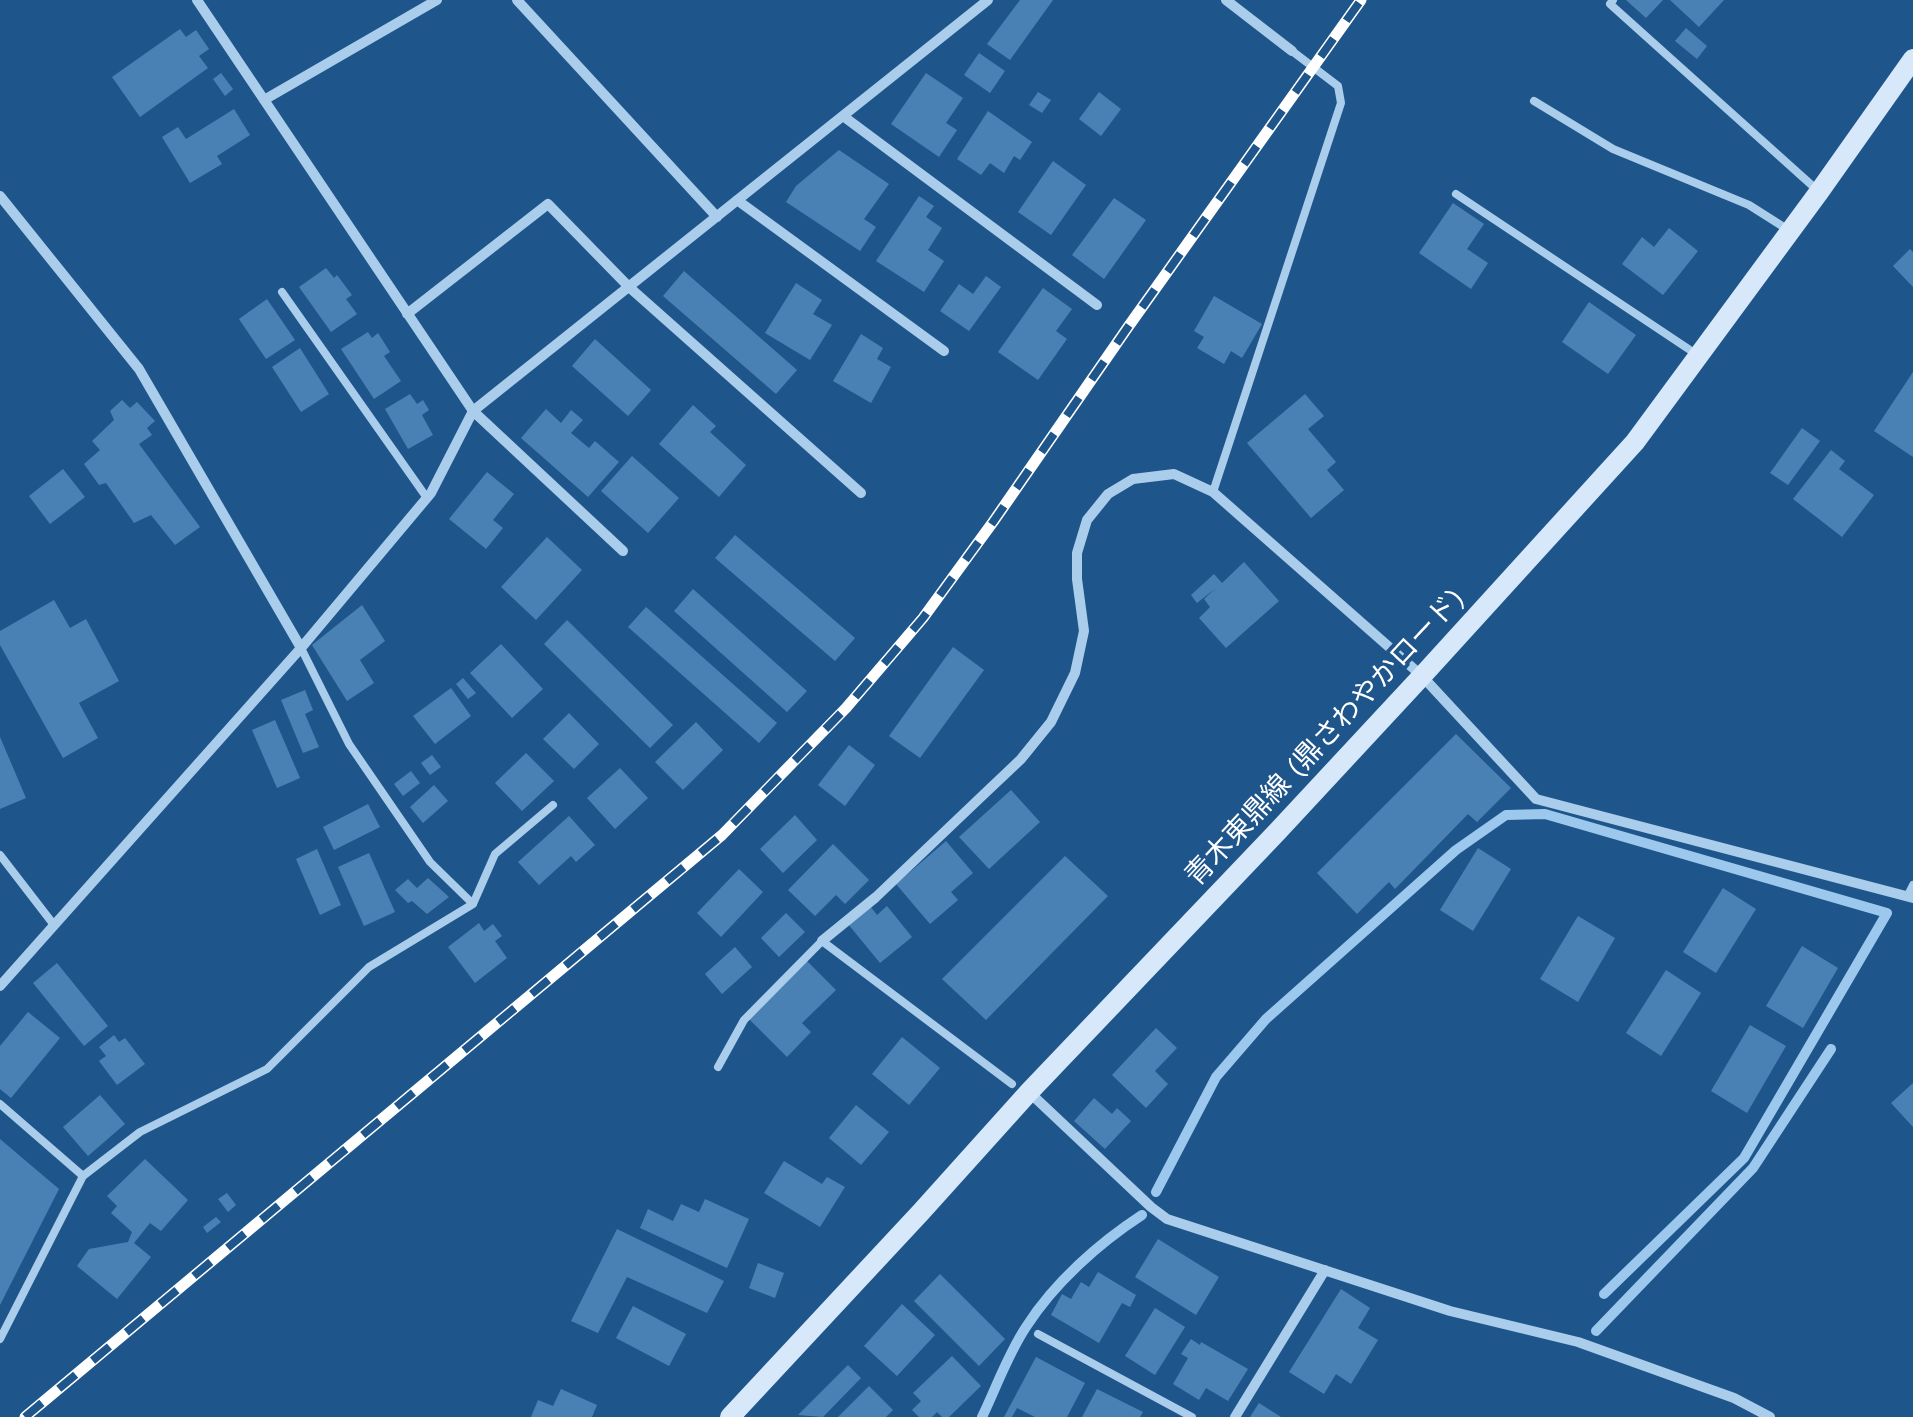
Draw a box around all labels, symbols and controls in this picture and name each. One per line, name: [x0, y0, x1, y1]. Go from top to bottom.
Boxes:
street label: 青木東鼎線 (鼎さわやかロード): [1179, 583, 1471, 893]

